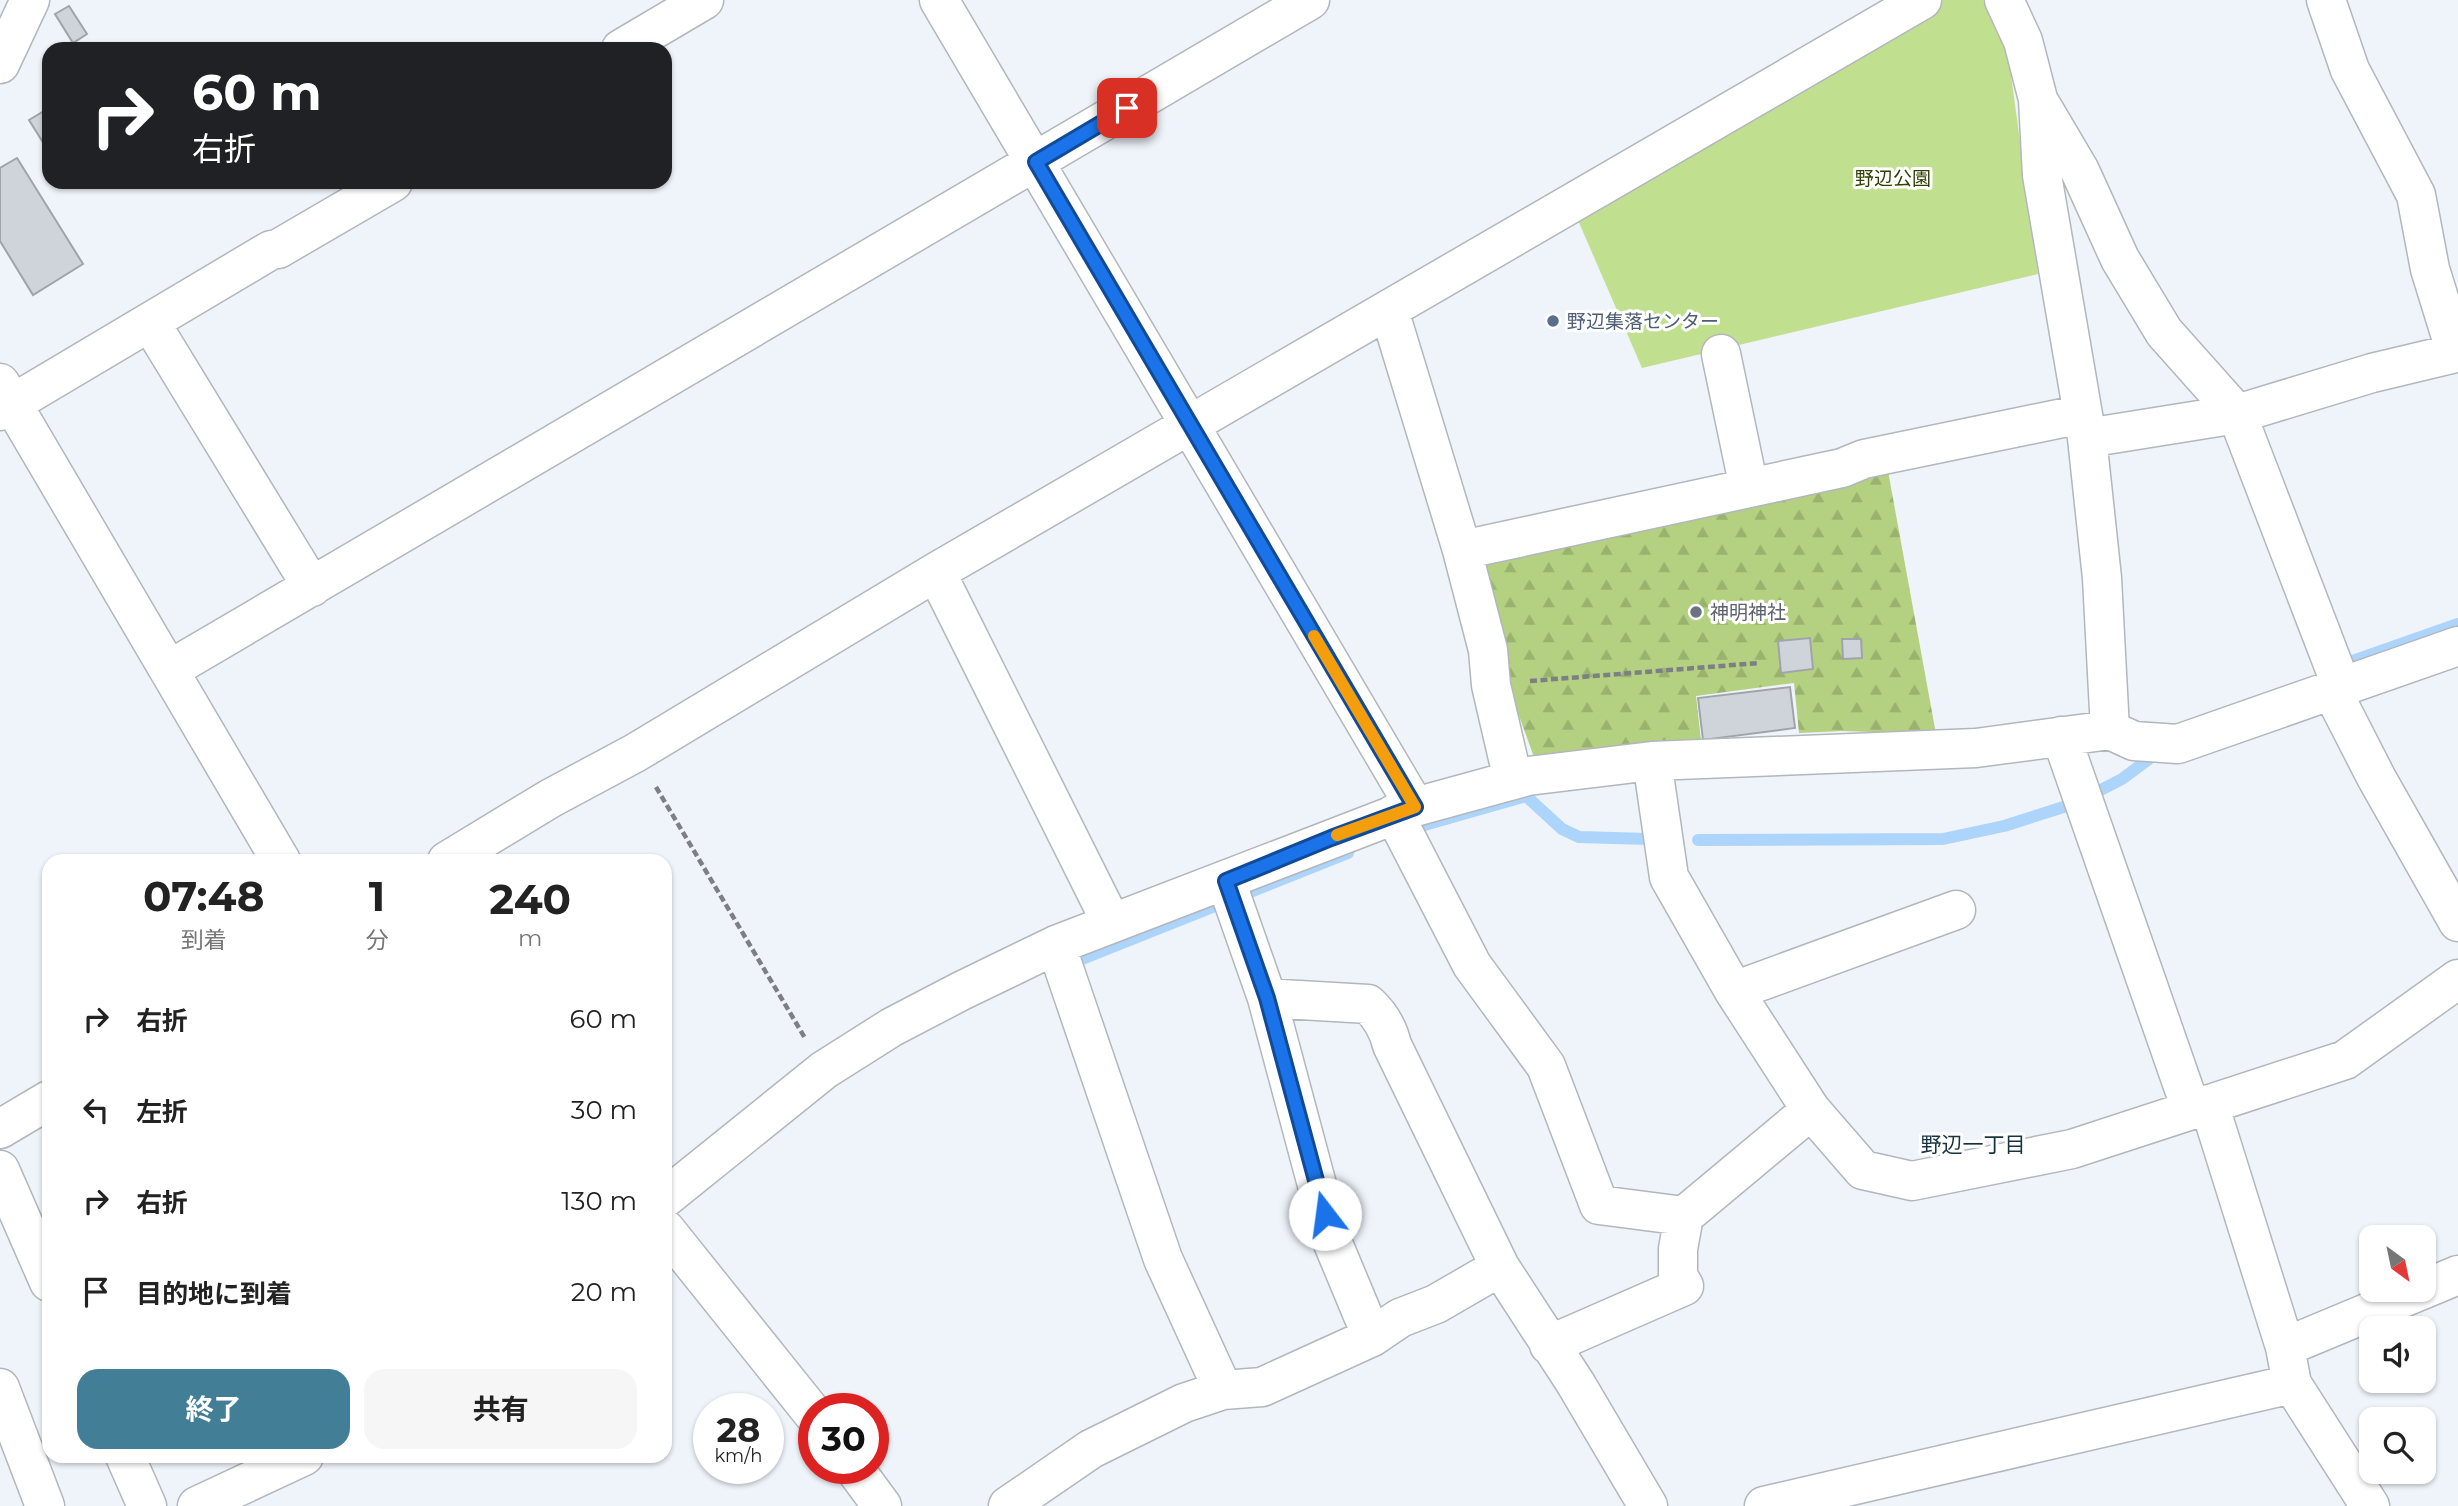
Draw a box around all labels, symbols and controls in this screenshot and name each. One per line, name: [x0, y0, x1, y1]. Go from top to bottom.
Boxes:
text: 60 m: [192, 63, 322, 122]
icon: right: [77, 70, 168, 161]
pin: [1097, 78, 1157, 138]
icon: arrive: [1108, 89, 1146, 127]
text: 右折: [192, 129, 256, 168]
park label: 野辺公園: [1855, 167, 1931, 190]
place label: 野辺集落センター: [1567, 310, 1719, 333]
marker: 野辺集落センター: [1545, 313, 1561, 329]
place label: 神明神社: [1710, 601, 1786, 624]
marker: 神明神社: [1688, 604, 1704, 620]
text: 07:48: [143, 870, 265, 922]
text: 1: [369, 870, 385, 922]
text: 240: [489, 873, 571, 925]
text: m: [518, 924, 542, 952]
text: 到着: [181, 926, 227, 954]
text: 分: [365, 926, 388, 954]
icon: right: [77, 1000, 115, 1038]
text: 60 m: [570, 1003, 637, 1035]
text: 右折: [136, 1005, 188, 1037]
icon: left: [77, 1091, 115, 1129]
text: 30 m: [571, 1094, 637, 1126]
text: 左折: [136, 1096, 188, 1128]
district label: 野辺一丁目: [1921, 1132, 2026, 1157]
position arrow: [1288, 1177, 1362, 1251]
icon: right: [77, 1182, 115, 1220]
text: 130 m: [561, 1185, 637, 1217]
text: 右折: [136, 1187, 188, 1219]
north arrow: [2359, 1225, 2436, 1302]
map controls: [2359, 1225, 2436, 1484]
icon: arrive: [77, 1273, 115, 1311]
text: 20 m: [571, 1276, 637, 1308]
text: 目的地に到着: [136, 1278, 292, 1310]
button: sound: [2359, 1316, 2436, 1393]
button: 終了: [77, 1369, 350, 1449]
button: 共有: [364, 1369, 637, 1449]
speed limit sign: 30: [798, 1393, 889, 1484]
button: search: [2359, 1407, 2436, 1484]
text: 28: [717, 1408, 760, 1451]
text: km/h: [714, 1445, 763, 1467]

